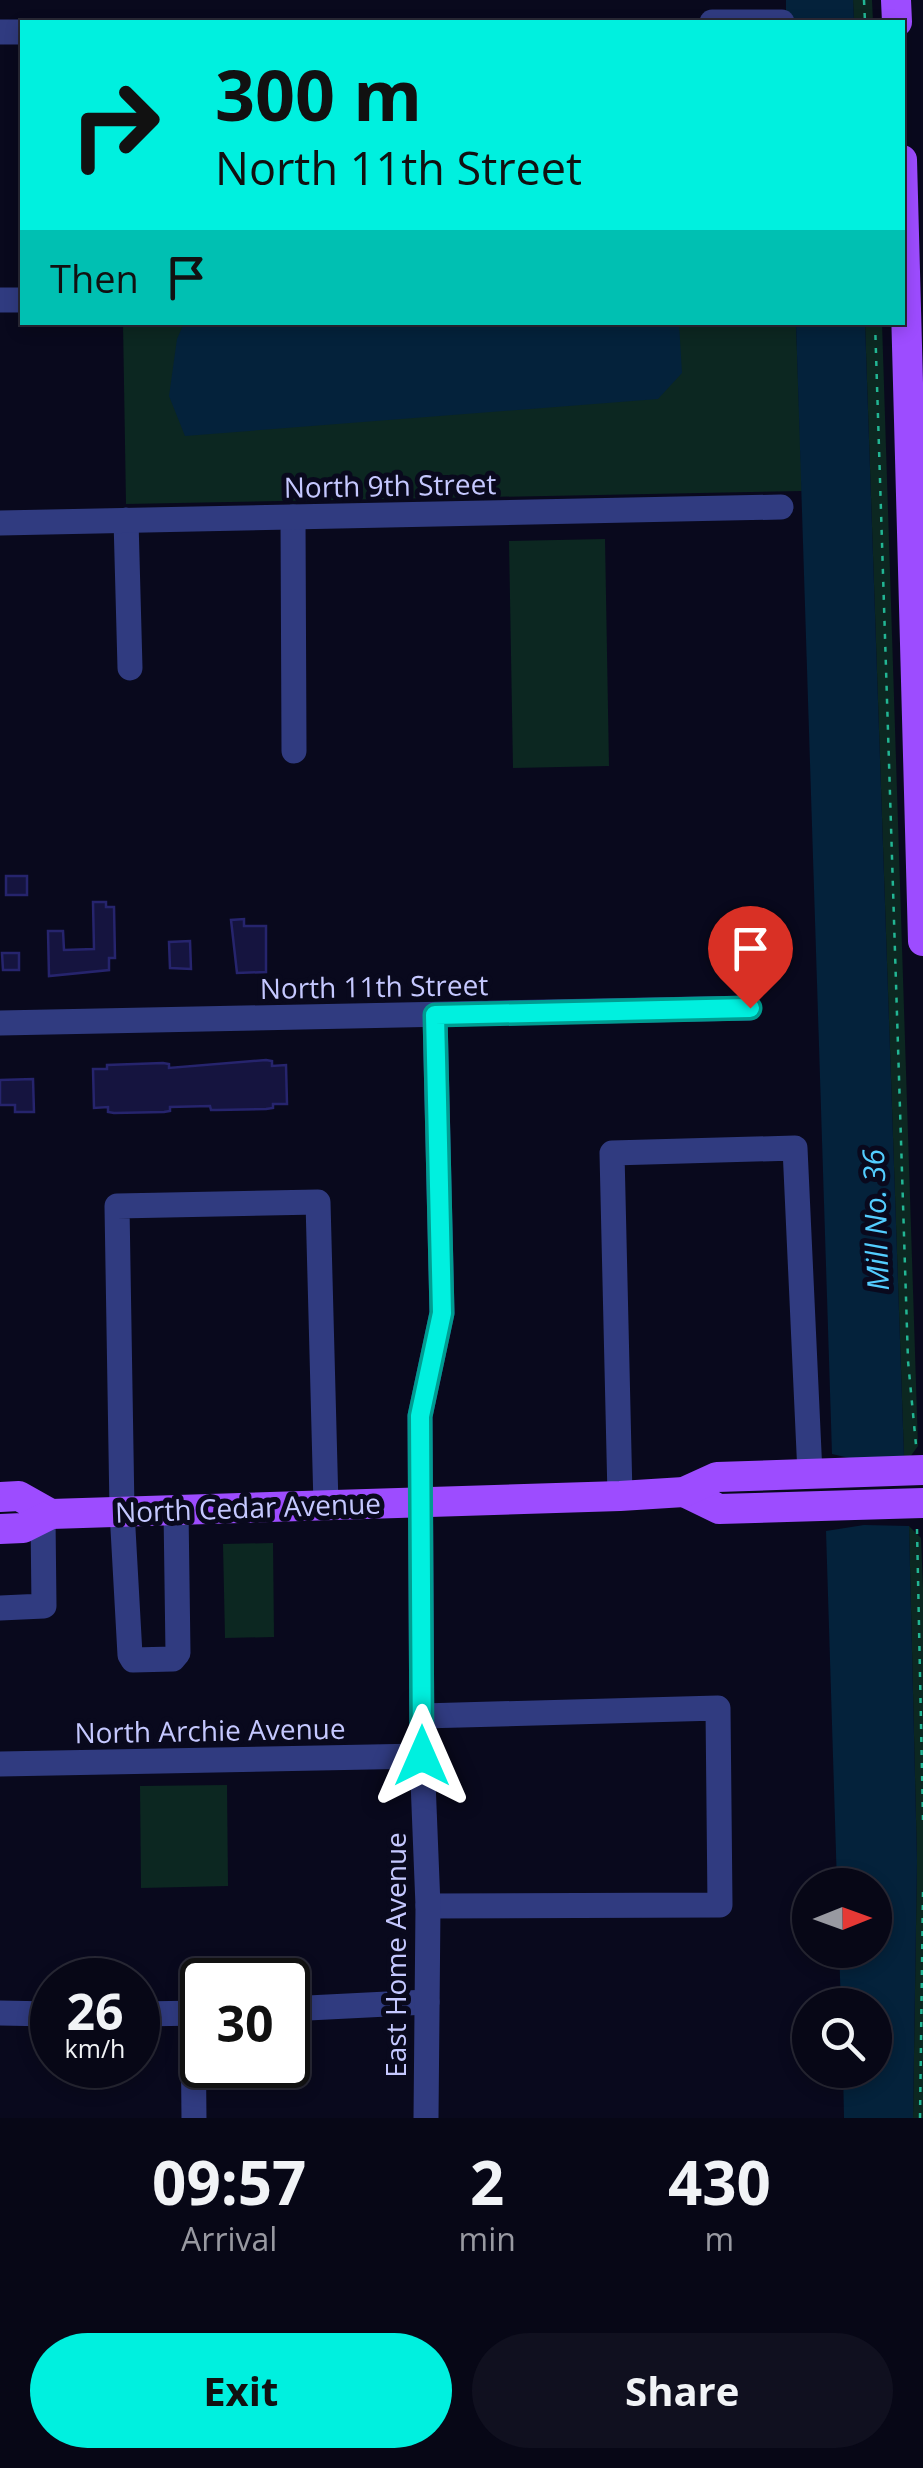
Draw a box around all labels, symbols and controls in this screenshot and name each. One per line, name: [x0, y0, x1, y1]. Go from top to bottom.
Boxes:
text: 300 m: [215, 46, 422, 142]
icon: right: [50, 60, 180, 190]
text: North 11th Street: [215, 137, 582, 198]
icon: arrive: [159, 250, 214, 305]
text: Then: [50, 252, 139, 304]
street label: North 9th Street: [283, 464, 497, 506]
pin: [708, 906, 793, 1009]
icon: arrive: [723, 921, 778, 976]
street label: North 11th Street: [259, 965, 489, 1007]
water label: Mill No. 36: [852, 1148, 898, 1292]
street label: North Cedar Avenue: [114, 1483, 382, 1531]
position arrow: [370, 1704, 474, 1808]
street label: North Archie Avenue: [74, 1709, 346, 1751]
street label: East Home Avenue: [376, 1832, 414, 2078]
north arrow: [792, 1868, 892, 1968]
map controls: [792, 1868, 892, 2088]
speed limit sign: 30: [180, 1958, 310, 2088]
text: 26: [66, 1977, 124, 2045]
button: search: [792, 1988, 892, 2088]
text: km/h: [65, 2031, 125, 2065]
text: 09:57: [152, 2141, 306, 2223]
text: 2: [470, 2141, 504, 2223]
text: 430: [668, 2141, 771, 2223]
text: Arrival: [181, 2217, 277, 2260]
text: min: [459, 2217, 516, 2260]
text: m: [705, 2217, 734, 2260]
button: Exit: [30, 2333, 452, 2448]
button: Share: [472, 2333, 893, 2448]

